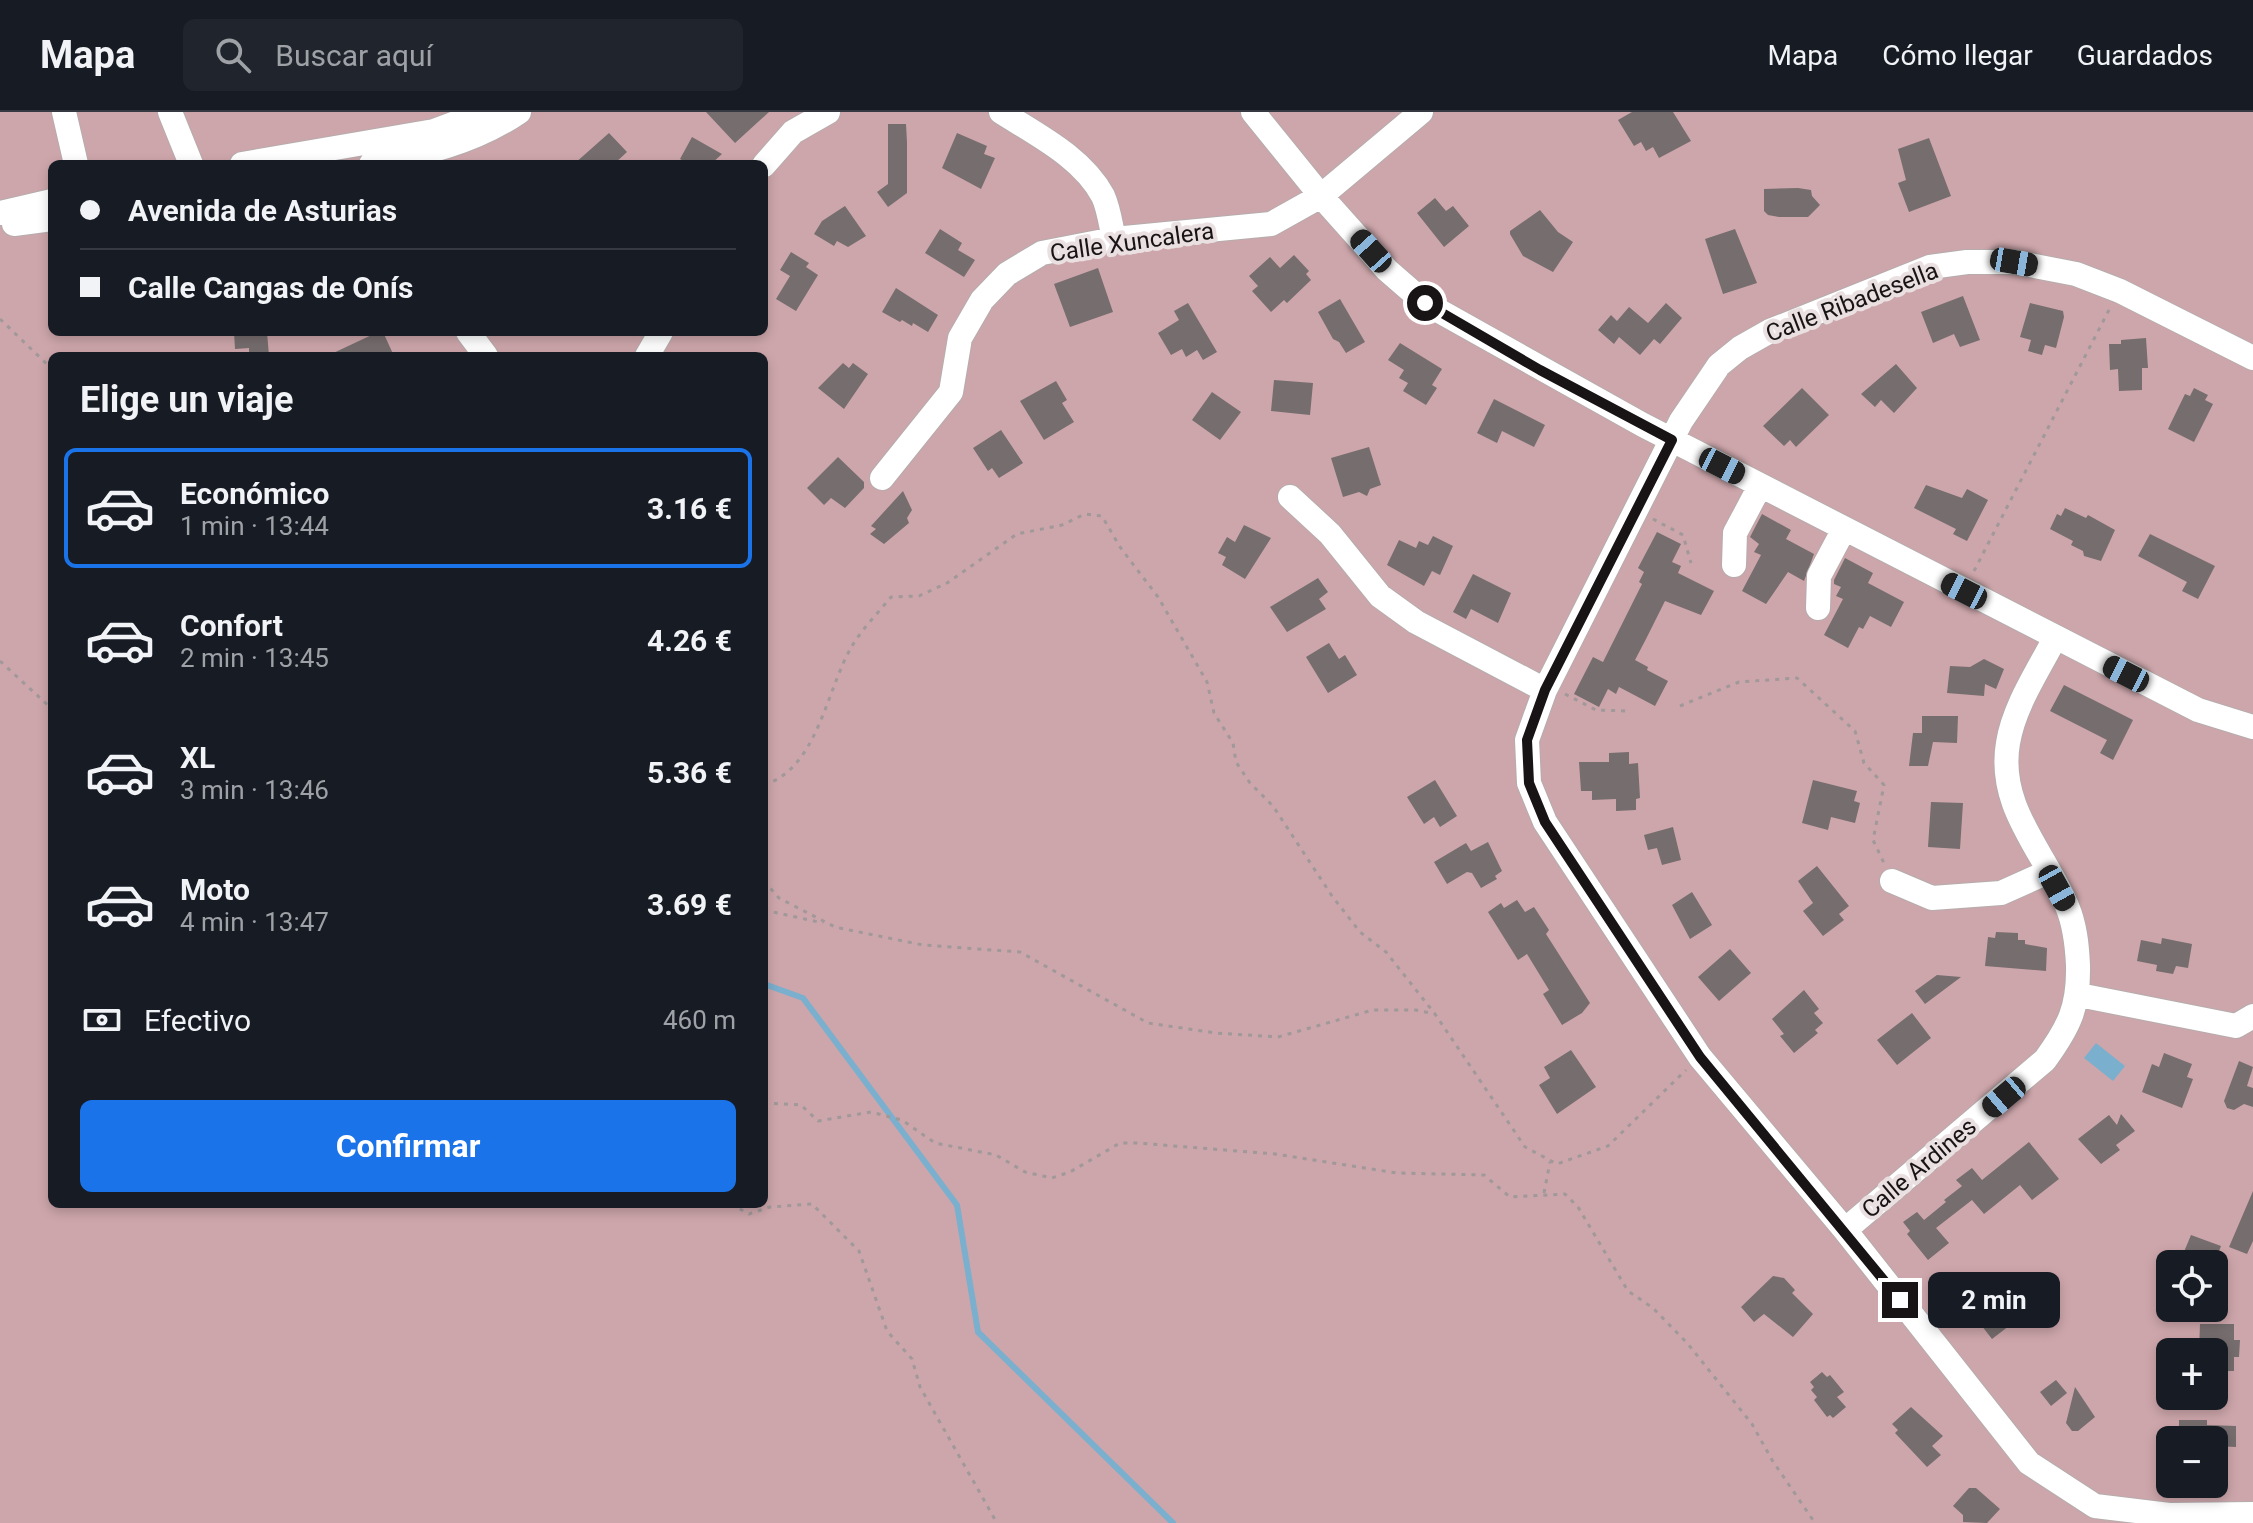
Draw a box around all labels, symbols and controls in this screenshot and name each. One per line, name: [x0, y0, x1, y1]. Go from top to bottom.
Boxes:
search box: [183, 19, 743, 91]
text: Mapa: [40, 33, 135, 77]
icon: search: [211, 33, 255, 77]
text: Buscar aquí: [275, 38, 433, 73]
text: Mapa: [1768, 39, 1838, 72]
text: Cómo llegar: [1882, 39, 2033, 72]
text: Guardados: [2077, 39, 2213, 72]
text: Avenida de Asturias: [128, 193, 397, 228]
street label: Calle Xuncalera: [1048, 217, 1216, 267]
car: [1346, 225, 1396, 277]
car: [1988, 246, 2040, 278]
street label: Calle Ribadesella: [1762, 256, 1942, 348]
text: Calle Cangas de Onís: [128, 270, 413, 305]
route start: [1407, 285, 1443, 321]
text: Elige un viaje: [80, 379, 293, 421]
car: [1695, 444, 1749, 488]
icon: car: [84, 472, 156, 544]
text: Económico: [180, 476, 329, 511]
text: 3.16 €: [647, 491, 732, 526]
text: 1 min · 13:44: [180, 511, 329, 541]
car: [1937, 569, 1991, 613]
icon: car: [84, 604, 156, 676]
text: Confort: [180, 608, 283, 643]
text: 4.26 €: [647, 623, 732, 658]
text: 2 min · 13:45: [180, 643, 329, 673]
car: [2099, 652, 2153, 696]
icon: car: [84, 736, 156, 808]
text: XL: [180, 740, 215, 775]
text: 5.36 €: [647, 755, 732, 790]
text: 3 min · 13:46: [180, 775, 329, 805]
car: [2035, 861, 2079, 915]
icon: car: [84, 868, 156, 940]
text: Moto: [180, 872, 250, 907]
text: 3.69 €: [647, 887, 732, 922]
text: 4 min · 13:47: [180, 907, 329, 937]
icon: cash: [80, 998, 124, 1042]
text: Efectivo: [144, 1003, 251, 1038]
text: 460 m: [663, 1005, 736, 1035]
car: [1978, 1072, 2030, 1122]
button: Confirmar: [80, 1100, 736, 1192]
street label: Calle Ardines: [1856, 1112, 1982, 1224]
map controls: [2156, 1250, 2228, 1498]
button: locate: [2156, 1250, 2228, 1322]
callout: 2 min: [1928, 1272, 2060, 1328]
route end: [1882, 1282, 1918, 1318]
text: 2 min: [1961, 1285, 2027, 1315]
button: +: [2156, 1338, 2228, 1410]
button: −: [2156, 1426, 2228, 1498]

